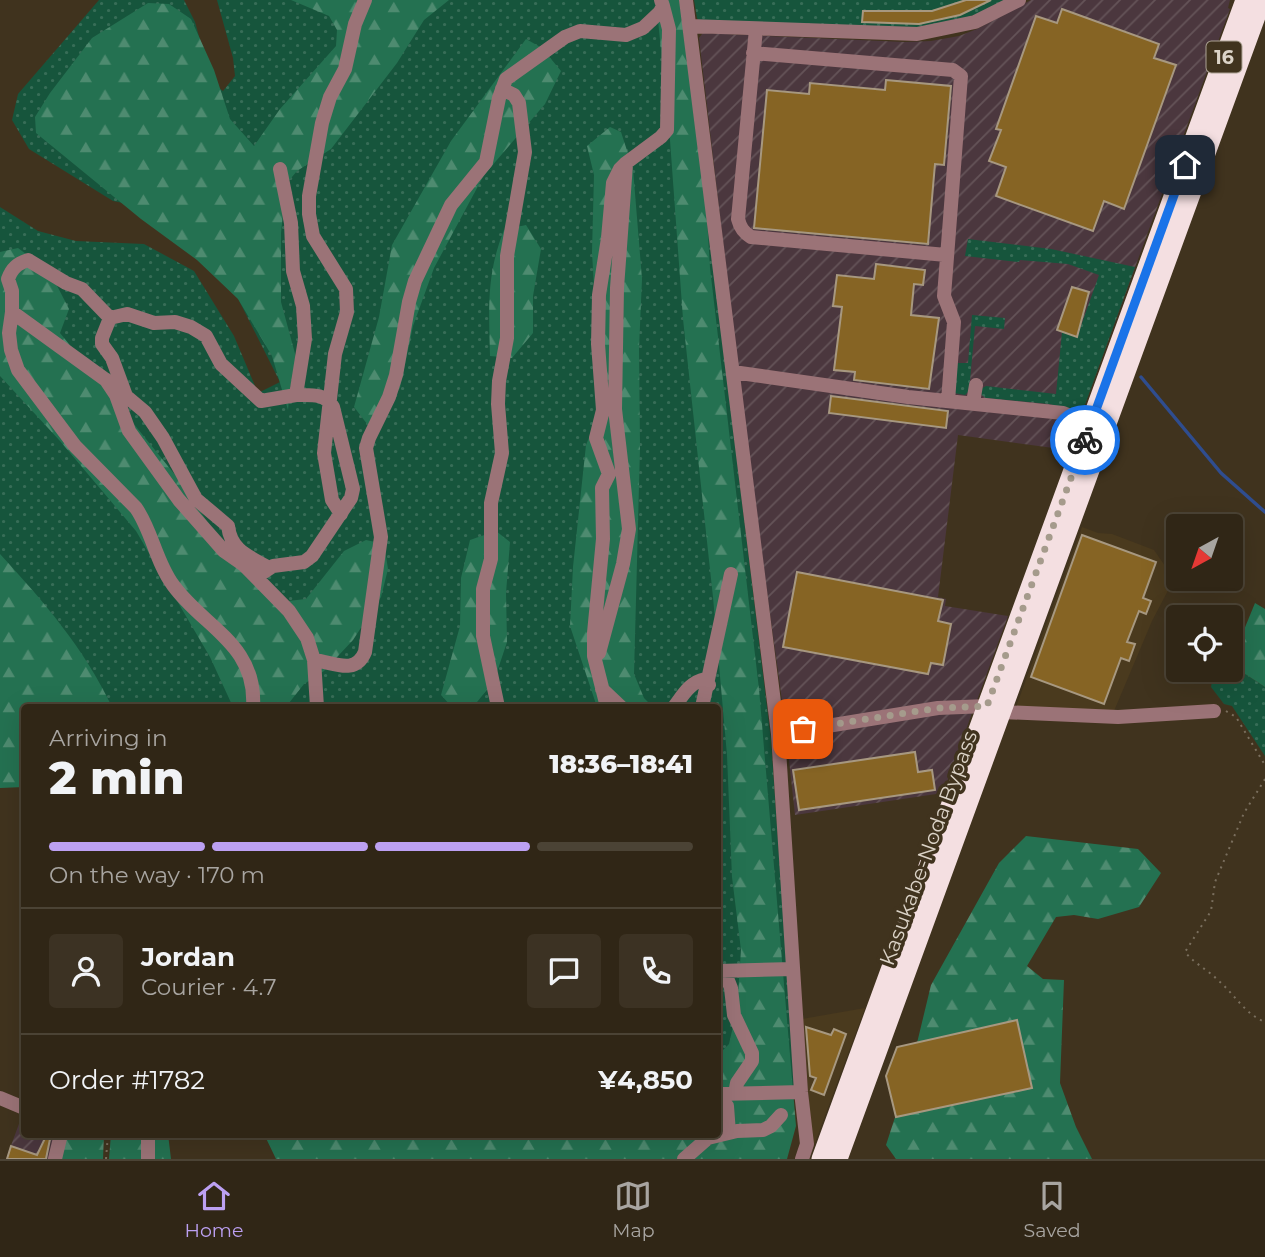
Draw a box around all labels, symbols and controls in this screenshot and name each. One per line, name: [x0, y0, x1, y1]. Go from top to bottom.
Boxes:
road number: 16: [1206, 41, 1242, 72]
pin: [1155, 135, 1215, 195]
icon: home: [1166, 146, 1204, 184]
courier: [1050, 405, 1120, 475]
icon: bike: [1066, 421, 1104, 459]
north arrow: [1166, 514, 1242, 592]
map controls: [1166, 514, 1243, 682]
button: locate: [1166, 605, 1243, 682]
pin: [773, 699, 833, 759]
icon: bag: [784, 710, 822, 748]
text: Arriving in: [49, 724, 168, 752]
street label: Kasukabe-Noda Bypass: [874, 727, 982, 969]
text: 18:36–18:41: [549, 748, 693, 780]
text: 2 min: [49, 749, 184, 806]
text: On the way · 170 m: [49, 861, 265, 889]
button: person: [49, 934, 123, 1008]
button: chat: [527, 934, 601, 1008]
button: phone: [619, 934, 693, 1008]
text: Jordan: [141, 941, 235, 973]
text: Courier · 4.7: [141, 973, 277, 1001]
text: Order #1782: [49, 1064, 205, 1096]
text: ¥4,850: [598, 1064, 693, 1096]
tab: Home: [184, 1177, 243, 1242]
tab: Map: [612, 1177, 655, 1242]
tab: Saved: [1023, 1177, 1081, 1242]

